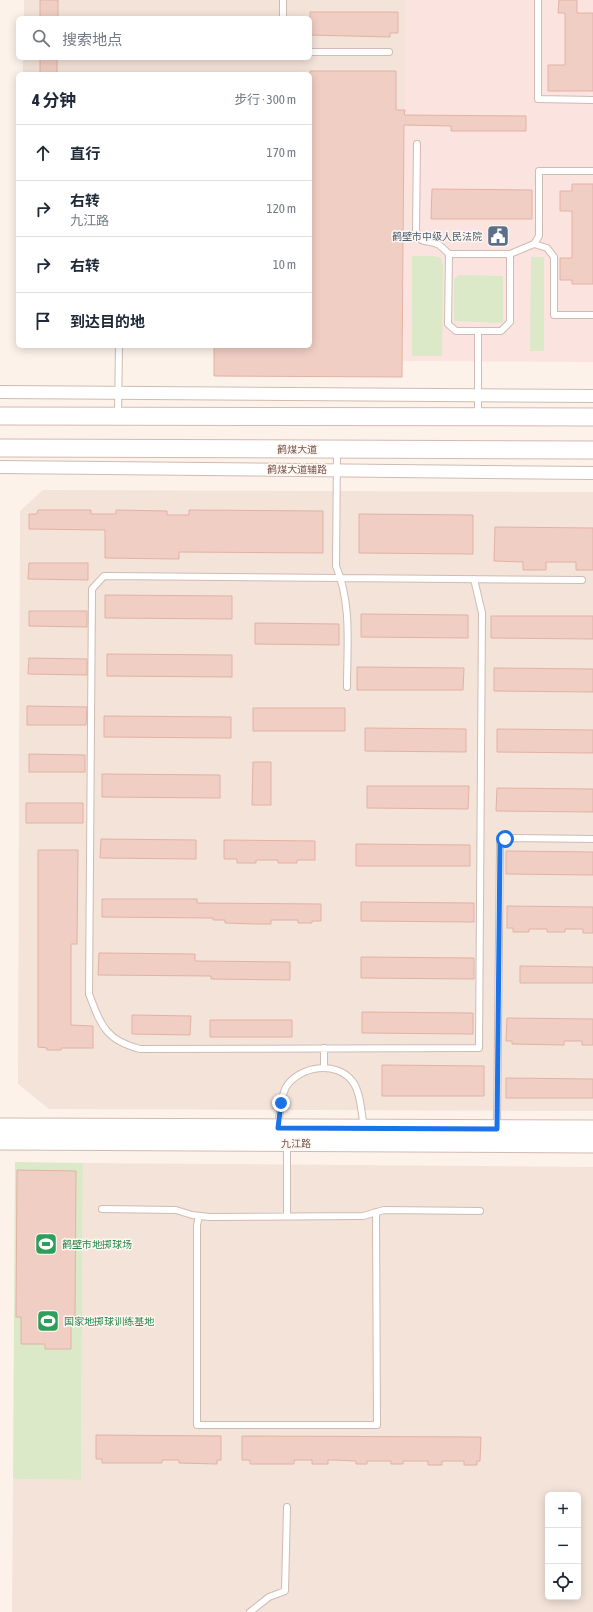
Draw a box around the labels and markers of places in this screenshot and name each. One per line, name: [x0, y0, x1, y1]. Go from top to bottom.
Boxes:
public building icon: 鹤壁市中级人民法院: [485, 223, 511, 249]
place label: 鹤壁市中级人民法院: [392, 231, 482, 242]
sports icon: 鹤壁市地掷球场: [33, 1231, 59, 1257]
place label: 鹤壁市地掷球场: [62, 1239, 132, 1250]
sports icon: 国家地掷球训练基地: [35, 1308, 61, 1334]
place label: 国家地掷球训练基地: [64, 1316, 155, 1327]

